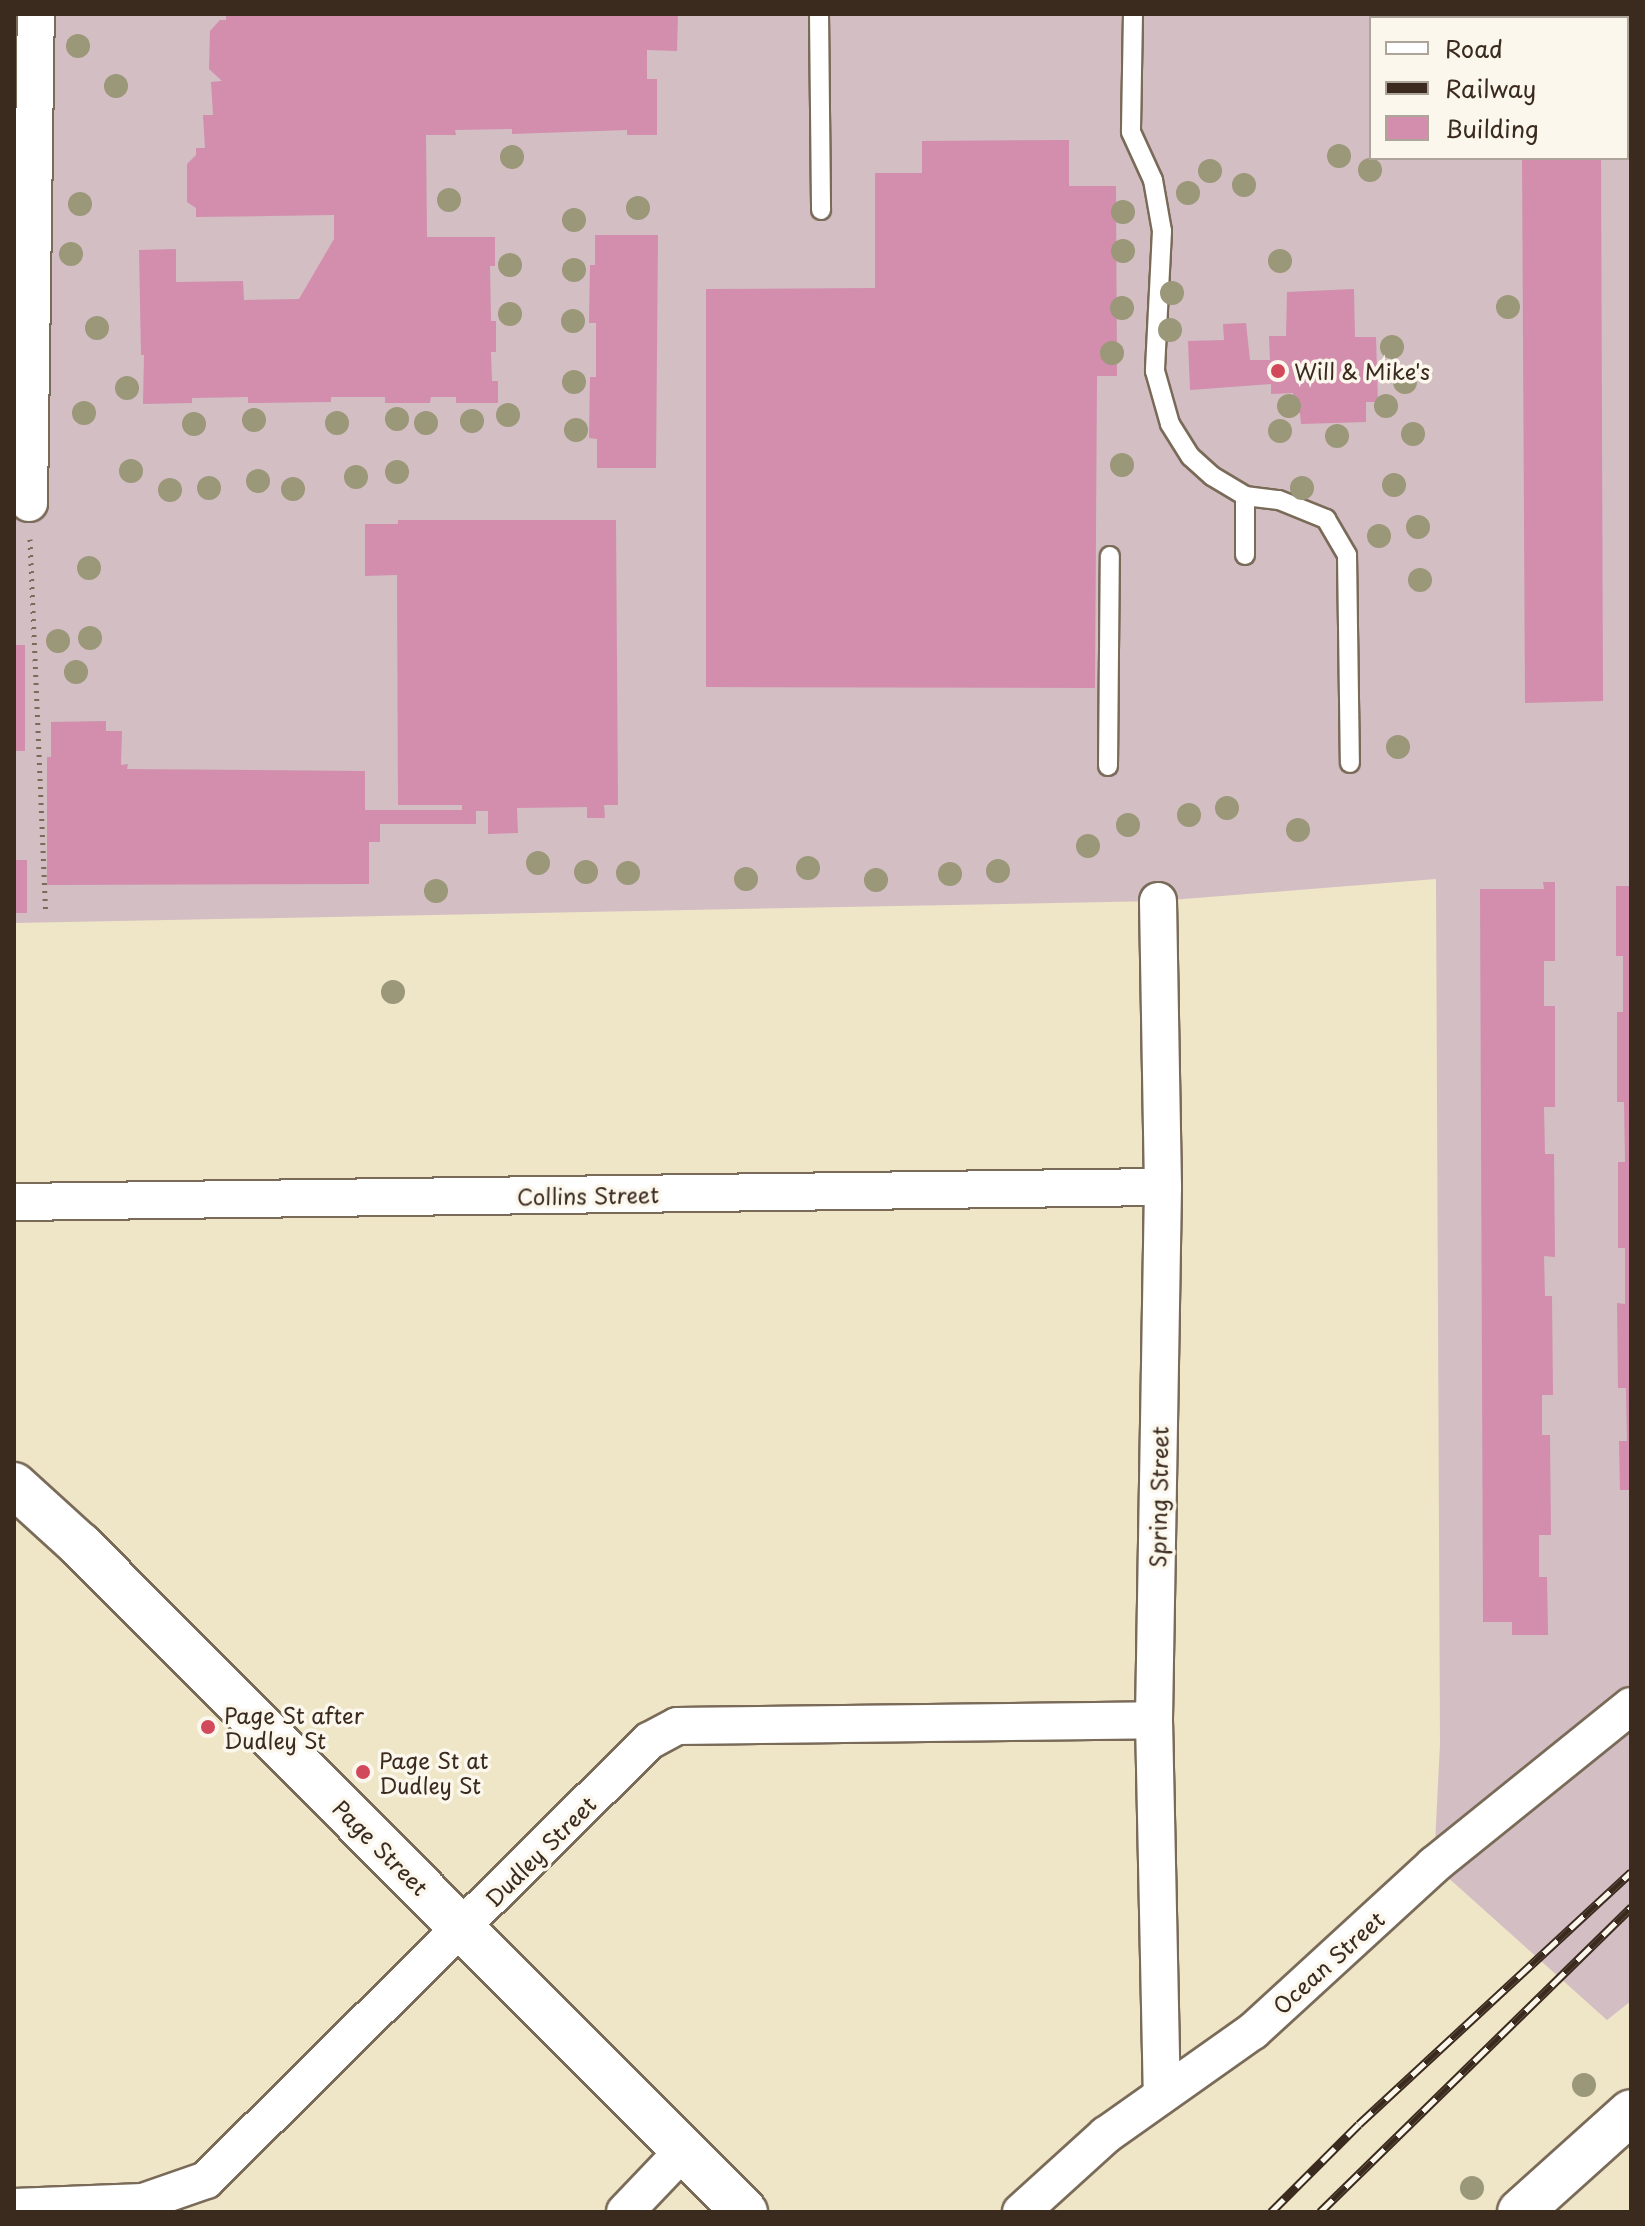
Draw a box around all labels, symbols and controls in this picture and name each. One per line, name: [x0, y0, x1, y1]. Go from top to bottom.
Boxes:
legend: [1369, 16, 1629, 160]
text: Road: [1445, 30, 1503, 66]
text: Railway: [1445, 70, 1536, 106]
text: Building: [1445, 110, 1539, 146]
place label: Will & Mike's: [1294, 358, 1431, 384]
marker: Will & Mike's: [1269, 362, 1287, 380]
street label: Collins Street: [517, 1181, 659, 1209]
street label: Spring Street: [1144, 1426, 1172, 1568]
place label: Page St after Dudley St: [224, 1701, 364, 1752]
marker: Page St after Dudley St: [199, 1718, 217, 1736]
place label: Page St at Dudley St: [379, 1746, 488, 1798]
marker: Page St at Dudley St: [354, 1763, 372, 1781]
street label: Dudley Street: [479, 1790, 601, 1912]
street label: Page Street: [328, 1794, 434, 1900]
street label: Ocean Street: [1267, 1905, 1389, 2019]

